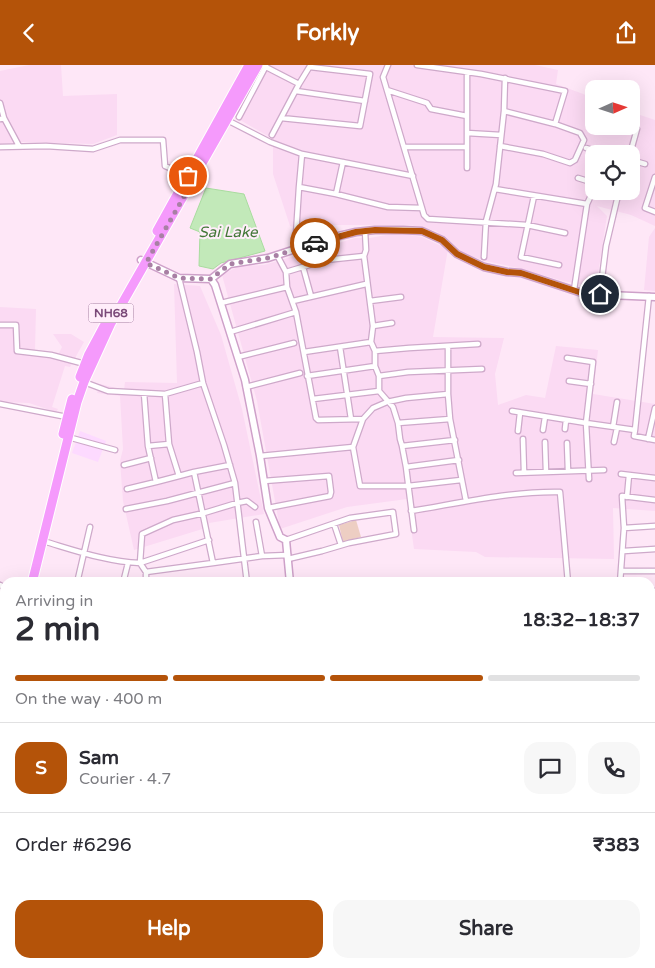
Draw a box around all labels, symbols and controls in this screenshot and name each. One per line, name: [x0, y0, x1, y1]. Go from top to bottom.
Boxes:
icon: back: [15, 19, 43, 47]
icon: share: [612, 19, 640, 47]
text: Forkly: [296, 20, 359, 46]
north arrow: [585, 80, 640, 135]
map controls: [585, 80, 640, 200]
button: locate: [585, 145, 640, 200]
pin: [167, 155, 209, 197]
icon: bag: [174, 162, 202, 190]
courier: [290, 218, 340, 268]
water label: Sai Lake: [199, 223, 259, 241]
icon: car: [301, 229, 329, 257]
pin: [579, 273, 621, 315]
icon: home: [586, 280, 614, 308]
road number: NH68: [88, 303, 134, 323]
text: Arriving in: [15, 591, 93, 611]
text: 18:32–18:37: [522, 609, 640, 631]
text: 2 min: [15, 611, 100, 649]
text: On the way · 400 m: [15, 689, 162, 709]
button: chat: [524, 742, 576, 794]
button: phone: [588, 742, 640, 794]
text: Sam: [79, 747, 119, 769]
text: S: [35, 757, 47, 779]
text: Courier · 4.7: [79, 769, 171, 789]
text: Order #6296: [15, 834, 132, 856]
text: ₹383: [593, 834, 640, 856]
button: Help: [15, 900, 323, 958]
button: Share: [333, 900, 640, 958]

